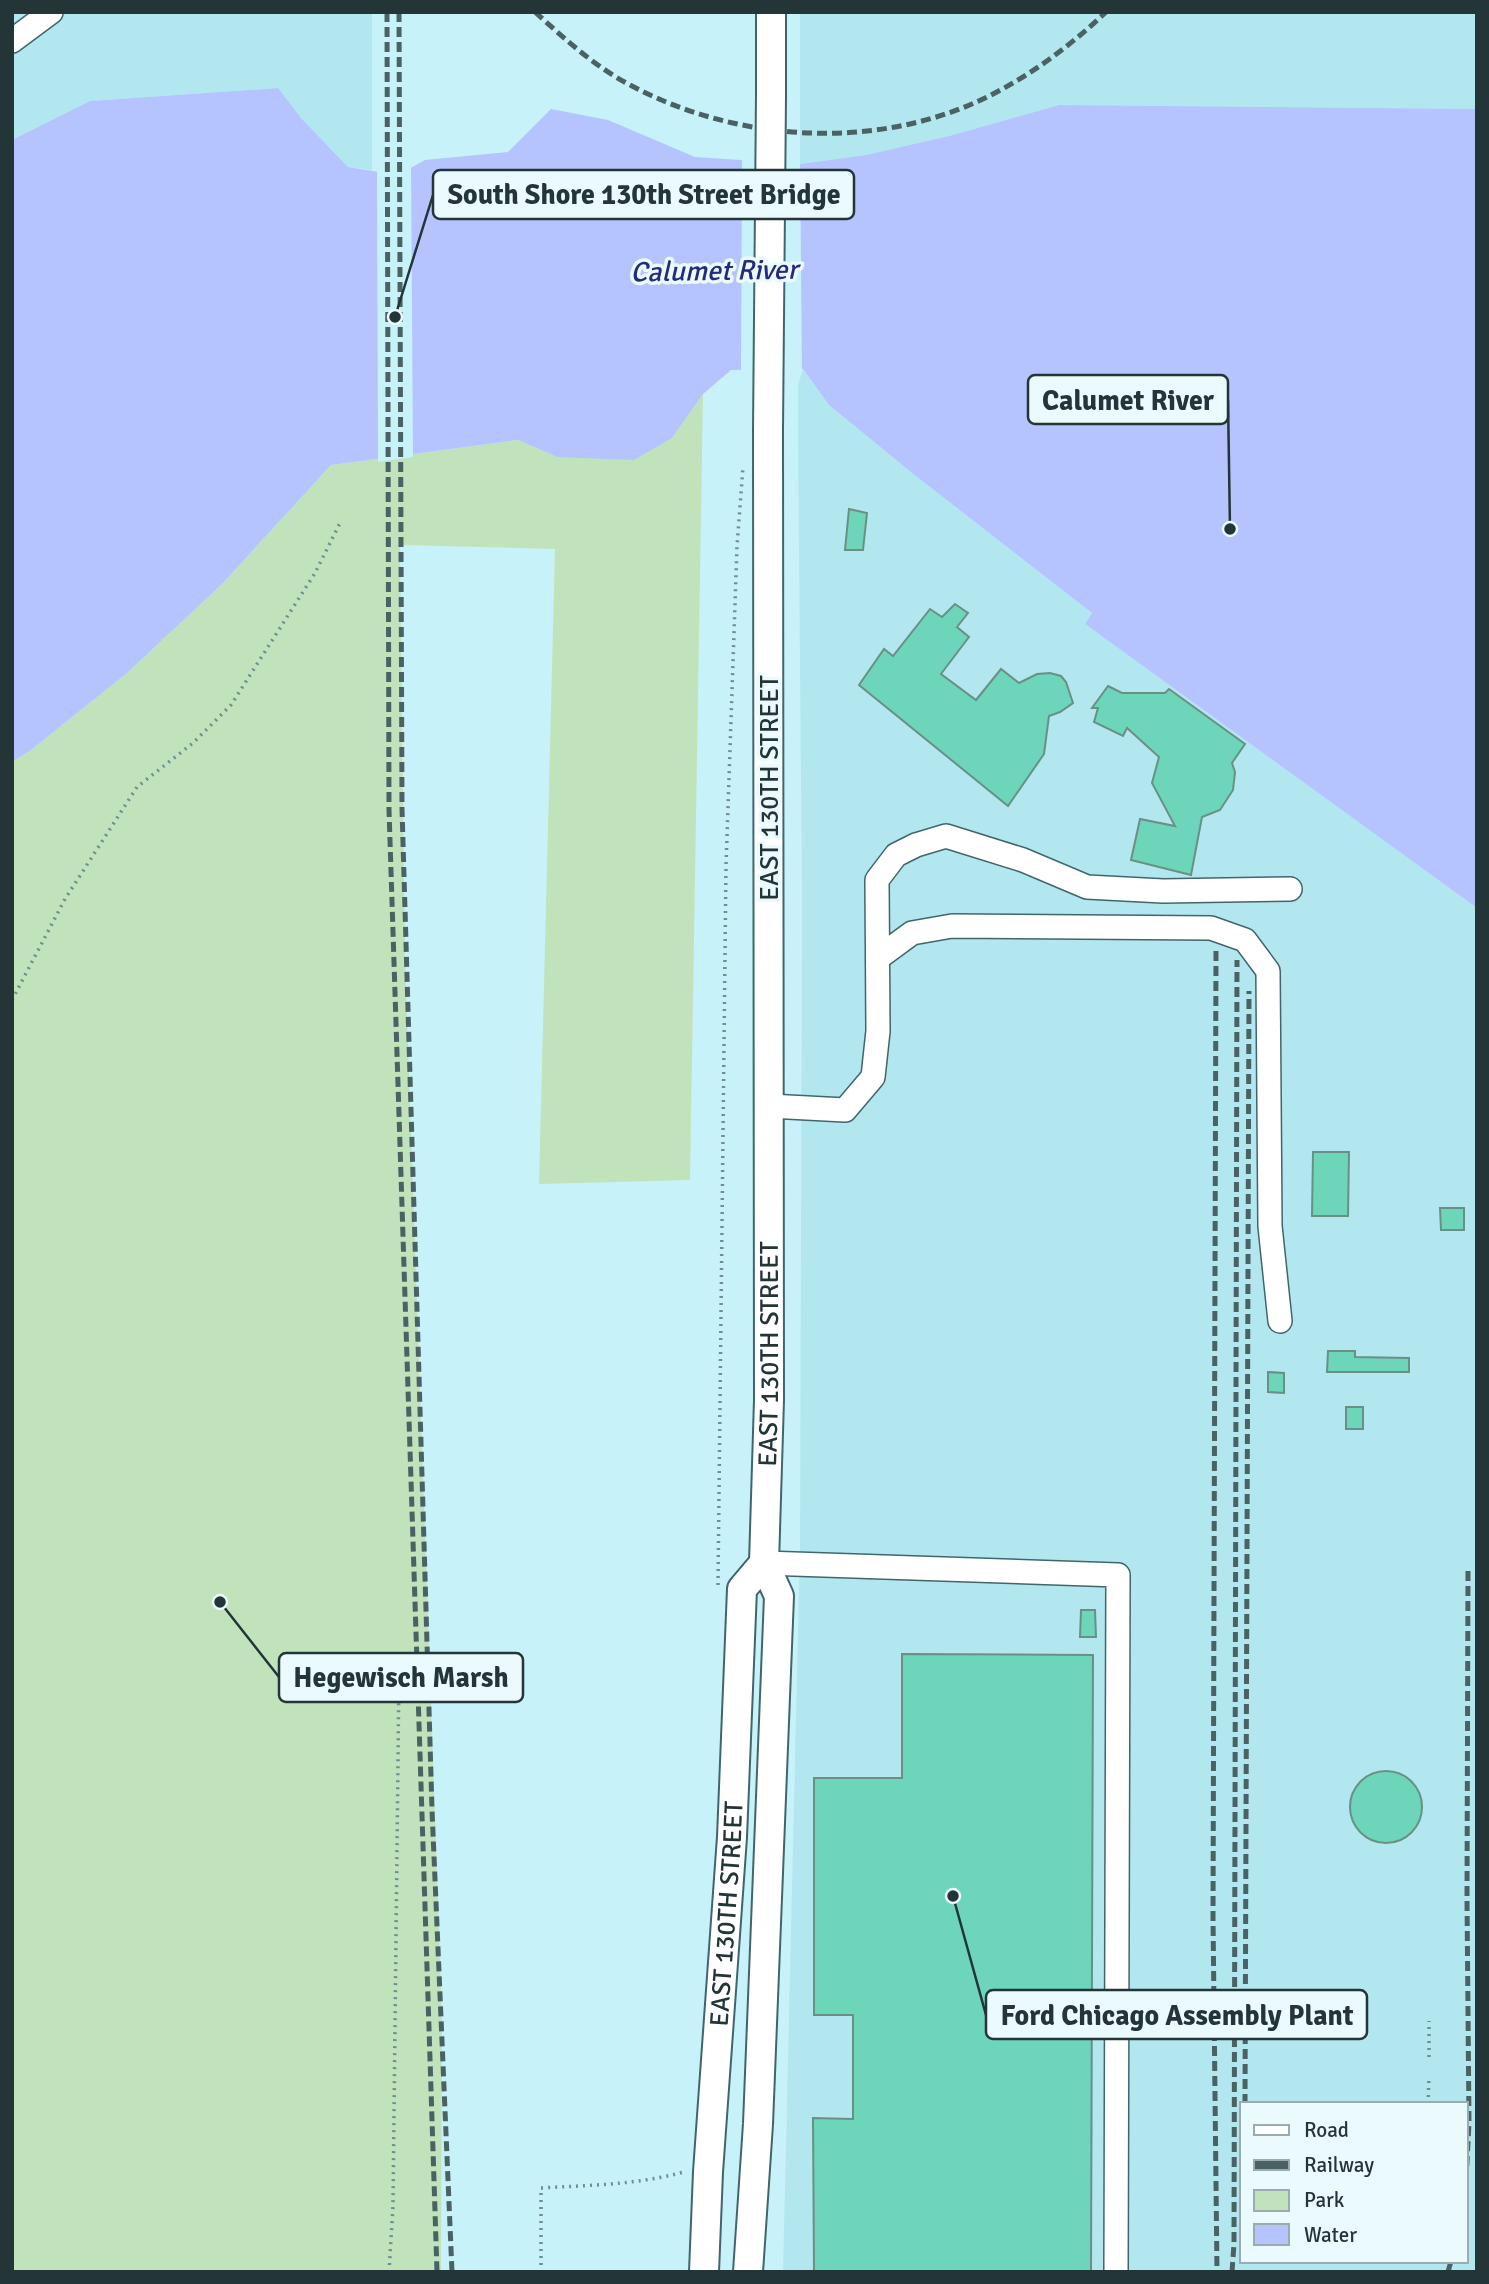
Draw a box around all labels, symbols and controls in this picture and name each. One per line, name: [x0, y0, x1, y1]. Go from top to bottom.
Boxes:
callout: South Shore 130th Street Bridge: [433, 170, 854, 219]
text: South Shore 130th Street Bridge: [447, 178, 841, 212]
water label: Calumet River: [630, 252, 802, 289]
callout: Calumet River: [1028, 375, 1228, 424]
text: Calumet River: [1042, 384, 1215, 418]
street label: EAST 130TH STREET: [754, 675, 786, 901]
street label: EAST 130TH STREET: [752, 1241, 786, 1467]
callout: Hegewisch Marsh: [279, 1653, 523, 1702]
text: Hegewisch Marsh: [293, 1661, 509, 1695]
street label: EAST 130TH STREET: [703, 1800, 750, 2027]
callout: Ford Chicago Assembly Plant: [986, 1990, 1367, 2039]
text: Ford Chicago Assembly Plant: [1001, 1999, 1354, 2033]
legend: [1240, 2102, 1468, 2263]
text: Road: [1304, 2117, 1349, 2143]
text: Railway: [1304, 2152, 1374, 2178]
text: Park: [1304, 2187, 1345, 2213]
text: Water: [1304, 2222, 1357, 2248]

